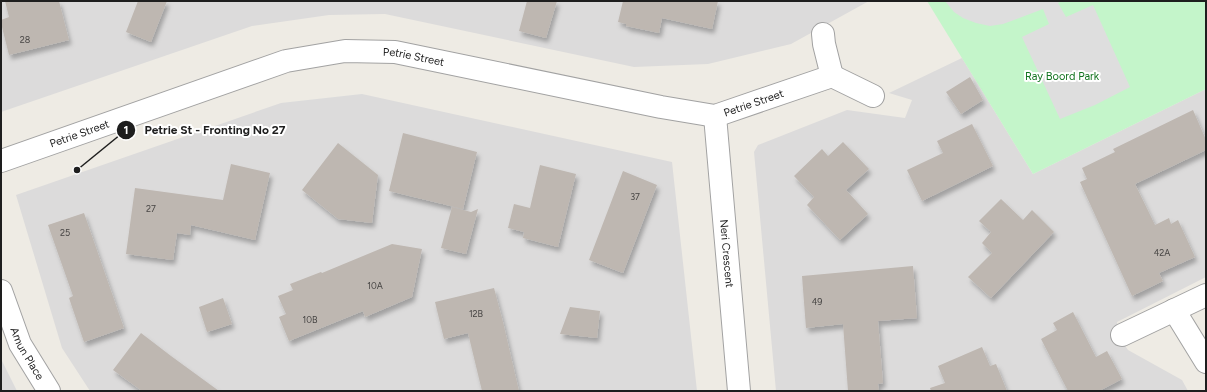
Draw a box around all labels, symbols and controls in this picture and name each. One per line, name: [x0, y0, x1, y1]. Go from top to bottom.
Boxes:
house number: 28: [20, 34, 31, 45]
street label: Petrie Street: [383, 46, 445, 69]
park label: Ray Boord Park: [1025, 70, 1100, 83]
street label: Petrie Street: [722, 87, 785, 120]
street label: Petrie Street: [48, 118, 111, 150]
callout: Petrie St - Fronting No 27: [116, 118, 293, 142]
text: 1: [123, 123, 129, 137]
text: Petrie St - Fronting No 27: [145, 123, 286, 137]
house number: 37: [630, 191, 640, 202]
house number: 27: [146, 203, 156, 214]
street label: Neri Crescent: [717, 219, 736, 288]
house number: 25: [60, 227, 70, 238]
house number: 42A: [1154, 247, 1170, 258]
house number: 10A: [367, 280, 383, 291]
house number: 49: [812, 296, 822, 307]
house number: 12B: [469, 308, 484, 319]
house number: 10B: [303, 314, 318, 325]
street label: Amun Place: [8, 326, 47, 382]

